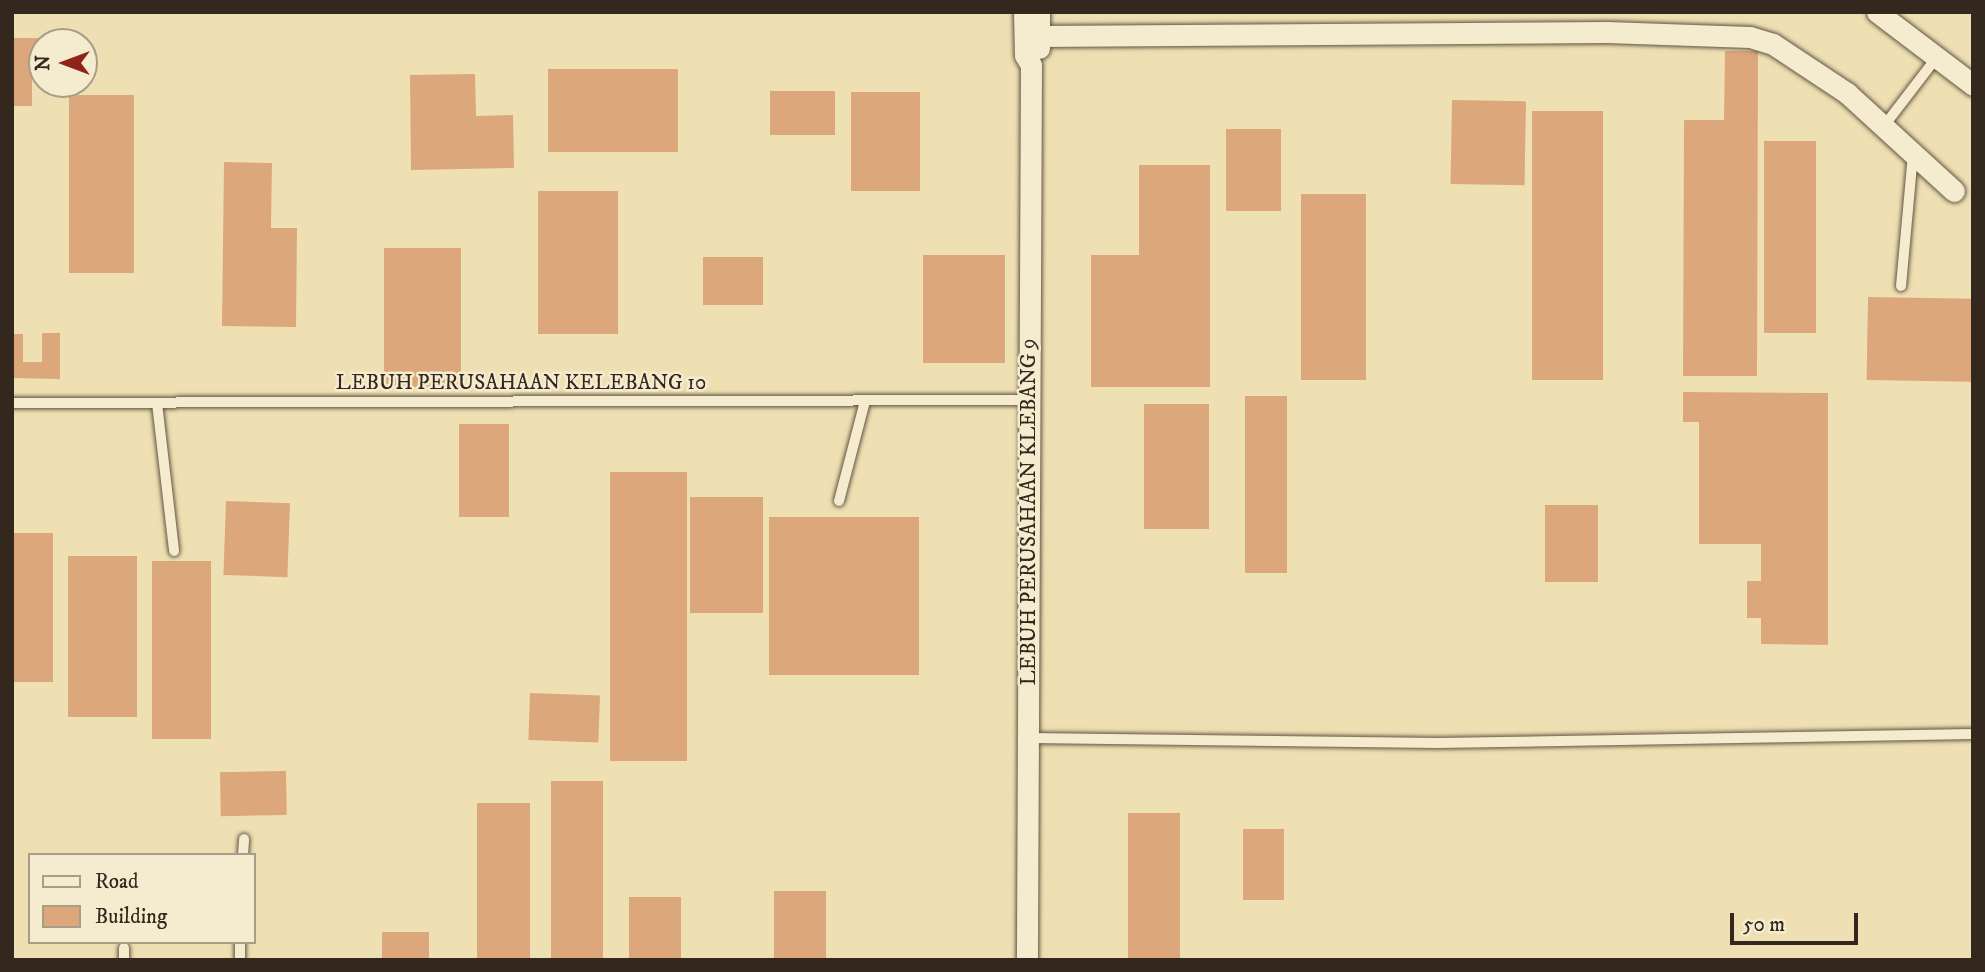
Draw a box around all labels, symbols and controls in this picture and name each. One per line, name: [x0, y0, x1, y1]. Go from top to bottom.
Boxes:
north arrow: [28, 28, 98, 98]
text: N: [32, 55, 55, 71]
street label: LEBUH PERUSAHAAN KLEBANG 9: [1016, 338, 1042, 686]
street label: LEBUH PERUSAHAAN KELEBANG 10: [336, 370, 706, 396]
legend: [28, 853, 256, 944]
text: Road: [95, 869, 139, 895]
scale bar: [1733, 898, 1861, 942]
text: Building: [95, 904, 167, 930]
text: 50 m: [1743, 912, 1785, 938]

